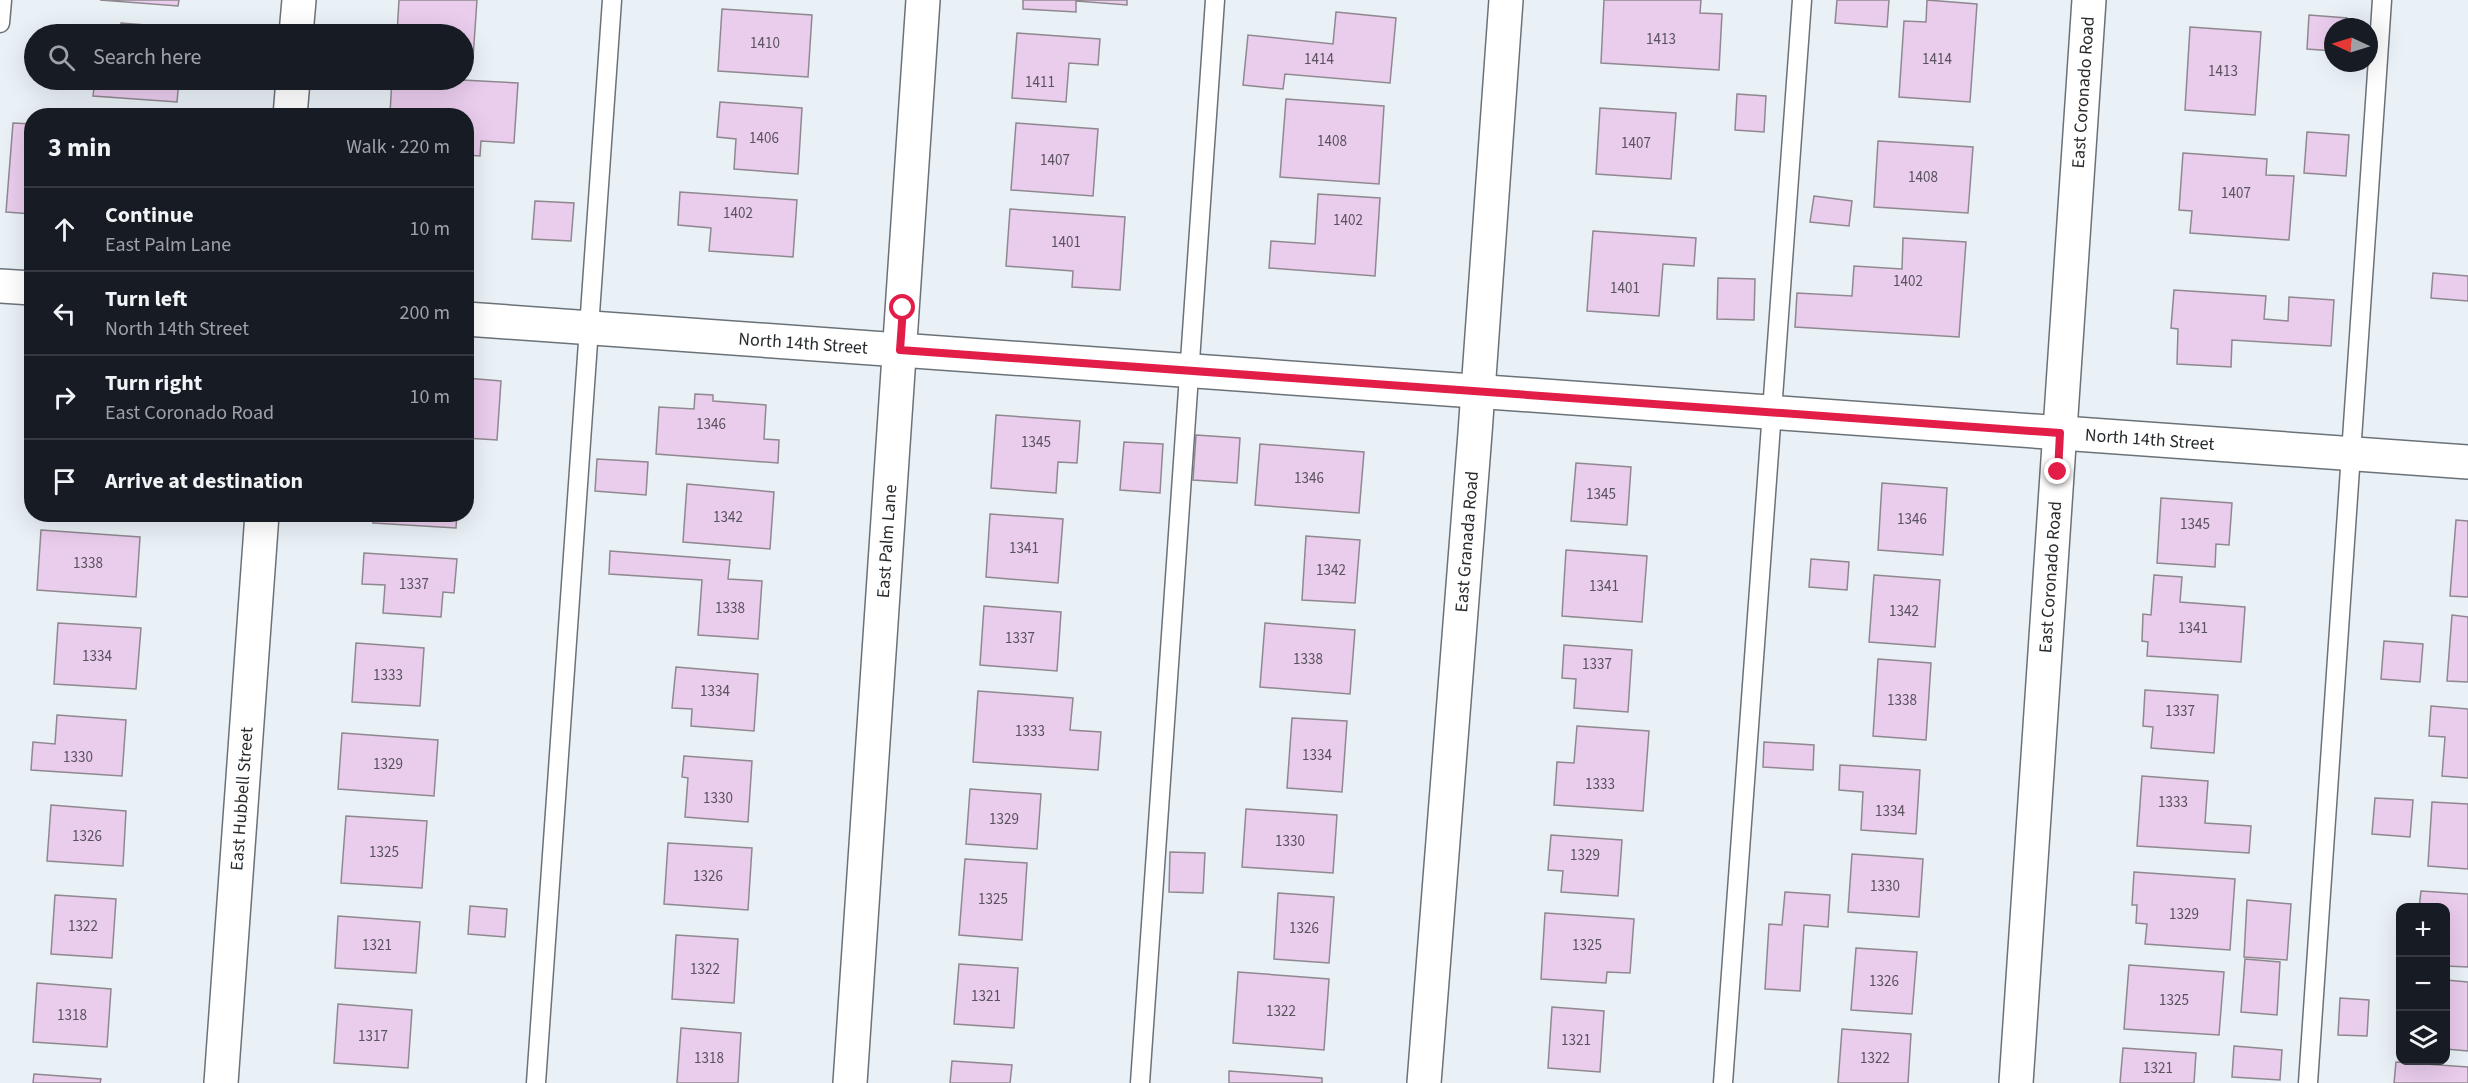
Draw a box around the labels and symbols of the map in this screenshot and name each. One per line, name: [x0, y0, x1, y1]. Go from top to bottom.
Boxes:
street label: East Coronado Road: [2066, 15, 2101, 169]
north arrow: [2324, 18, 2378, 72]
house number: 1413: [1646, 29, 1676, 50]
house number: 1410: [750, 33, 780, 54]
house number: 1414: [1304, 49, 1334, 70]
house number: 1414: [1922, 49, 1952, 70]
house number: 1413: [2208, 61, 2238, 82]
house number: 1411: [1025, 72, 1055, 93]
house number: 1406: [749, 128, 779, 149]
house number: 1408: [1317, 131, 1347, 152]
house number: 1407: [1621, 133, 1651, 154]
house number: 1407: [1040, 150, 1070, 171]
house number: 1408: [1908, 167, 1938, 188]
house number: 1407: [2221, 183, 2251, 204]
house number: 1402: [723, 203, 753, 224]
house number: 1402: [1333, 210, 1363, 231]
house number: 1401: [1051, 232, 1081, 253]
house number: 1402: [1893, 271, 1923, 292]
house number: 1401: [1610, 278, 1640, 299]
route start: [889, 294, 915, 320]
street label: North 14th Street: [738, 326, 869, 361]
house number: 1346: [696, 414, 726, 435]
street label: North 14th Street: [2084, 423, 2215, 457]
house number: 1345: [1021, 432, 1051, 453]
route end: [2044, 458, 2070, 484]
house number: 1346: [1294, 468, 1324, 489]
street label: East Granada Road: [1449, 470, 1485, 613]
street label: East Palm Lane: [871, 484, 903, 599]
house number: 1345: [1586, 484, 1616, 505]
street label: East Coronado Road: [2033, 500, 2068, 654]
house number: 1342: [713, 507, 743, 528]
house number: 1346: [1897, 509, 1927, 530]
house number: 1345: [2180, 514, 2210, 535]
house number: 1341: [1009, 538, 1039, 559]
house number: 1338: [73, 553, 103, 574]
house number: 1342: [1316, 560, 1346, 581]
house number: 1337: [399, 574, 429, 595]
house number: 1341: [1589, 576, 1619, 597]
house number: 1338: [715, 598, 745, 619]
house number: 1342: [1889, 601, 1919, 622]
house number: 1341: [2178, 618, 2208, 639]
house number: 1337: [1005, 628, 1035, 649]
house number: 1334: [82, 646, 112, 667]
house number: 1338: [1293, 649, 1323, 670]
house number: 1337: [1582, 654, 1612, 675]
house number: 1333: [373, 665, 403, 686]
house number: 1334: [700, 681, 730, 702]
house number: 1338: [1887, 690, 1917, 711]
house number: 1337: [2165, 701, 2195, 722]
house number: 1333: [1015, 721, 1045, 742]
street label: East Hubbell Street: [224, 726, 260, 871]
house number: 1334: [1302, 745, 1332, 766]
house number: 1330: [63, 747, 93, 768]
house number: 1329: [373, 754, 403, 775]
house number: 1333: [1585, 774, 1615, 795]
house number: 1330: [703, 788, 733, 809]
house number: 1333: [2158, 792, 2188, 813]
house number: 1334: [1875, 801, 1905, 822]
house number: 1329: [989, 809, 1019, 830]
house number: 1326: [72, 826, 102, 847]
house number: 1330: [1275, 831, 1305, 852]
house number: 1325: [369, 842, 399, 863]
house number: 1329: [1570, 845, 1600, 866]
house number: 1326: [693, 866, 723, 887]
house number: 1330: [1870, 876, 1900, 897]
house number: 1325: [978, 889, 1008, 910]
house number: 1329: [2169, 904, 2199, 925]
house number: 1322: [68, 916, 98, 937]
house number: 1326: [1289, 918, 1319, 939]
house number: 1321: [362, 935, 392, 956]
house number: 1325: [1572, 935, 1602, 956]
house number: 1322: [690, 959, 720, 980]
house number: 1326: [1869, 971, 1899, 992]
house number: 1321: [971, 986, 1001, 1007]
house number: 1325: [2159, 990, 2189, 1011]
house number: 1322: [1266, 1001, 1296, 1022]
house number: 1318: [57, 1005, 87, 1026]
house number: 1317: [358, 1026, 388, 1047]
house number: 1321: [1561, 1030, 1591, 1051]
house number: 1318: [694, 1048, 724, 1069]
house number: 1322: [1860, 1048, 1890, 1069]
house number: 1321: [2143, 1058, 2173, 1079]

